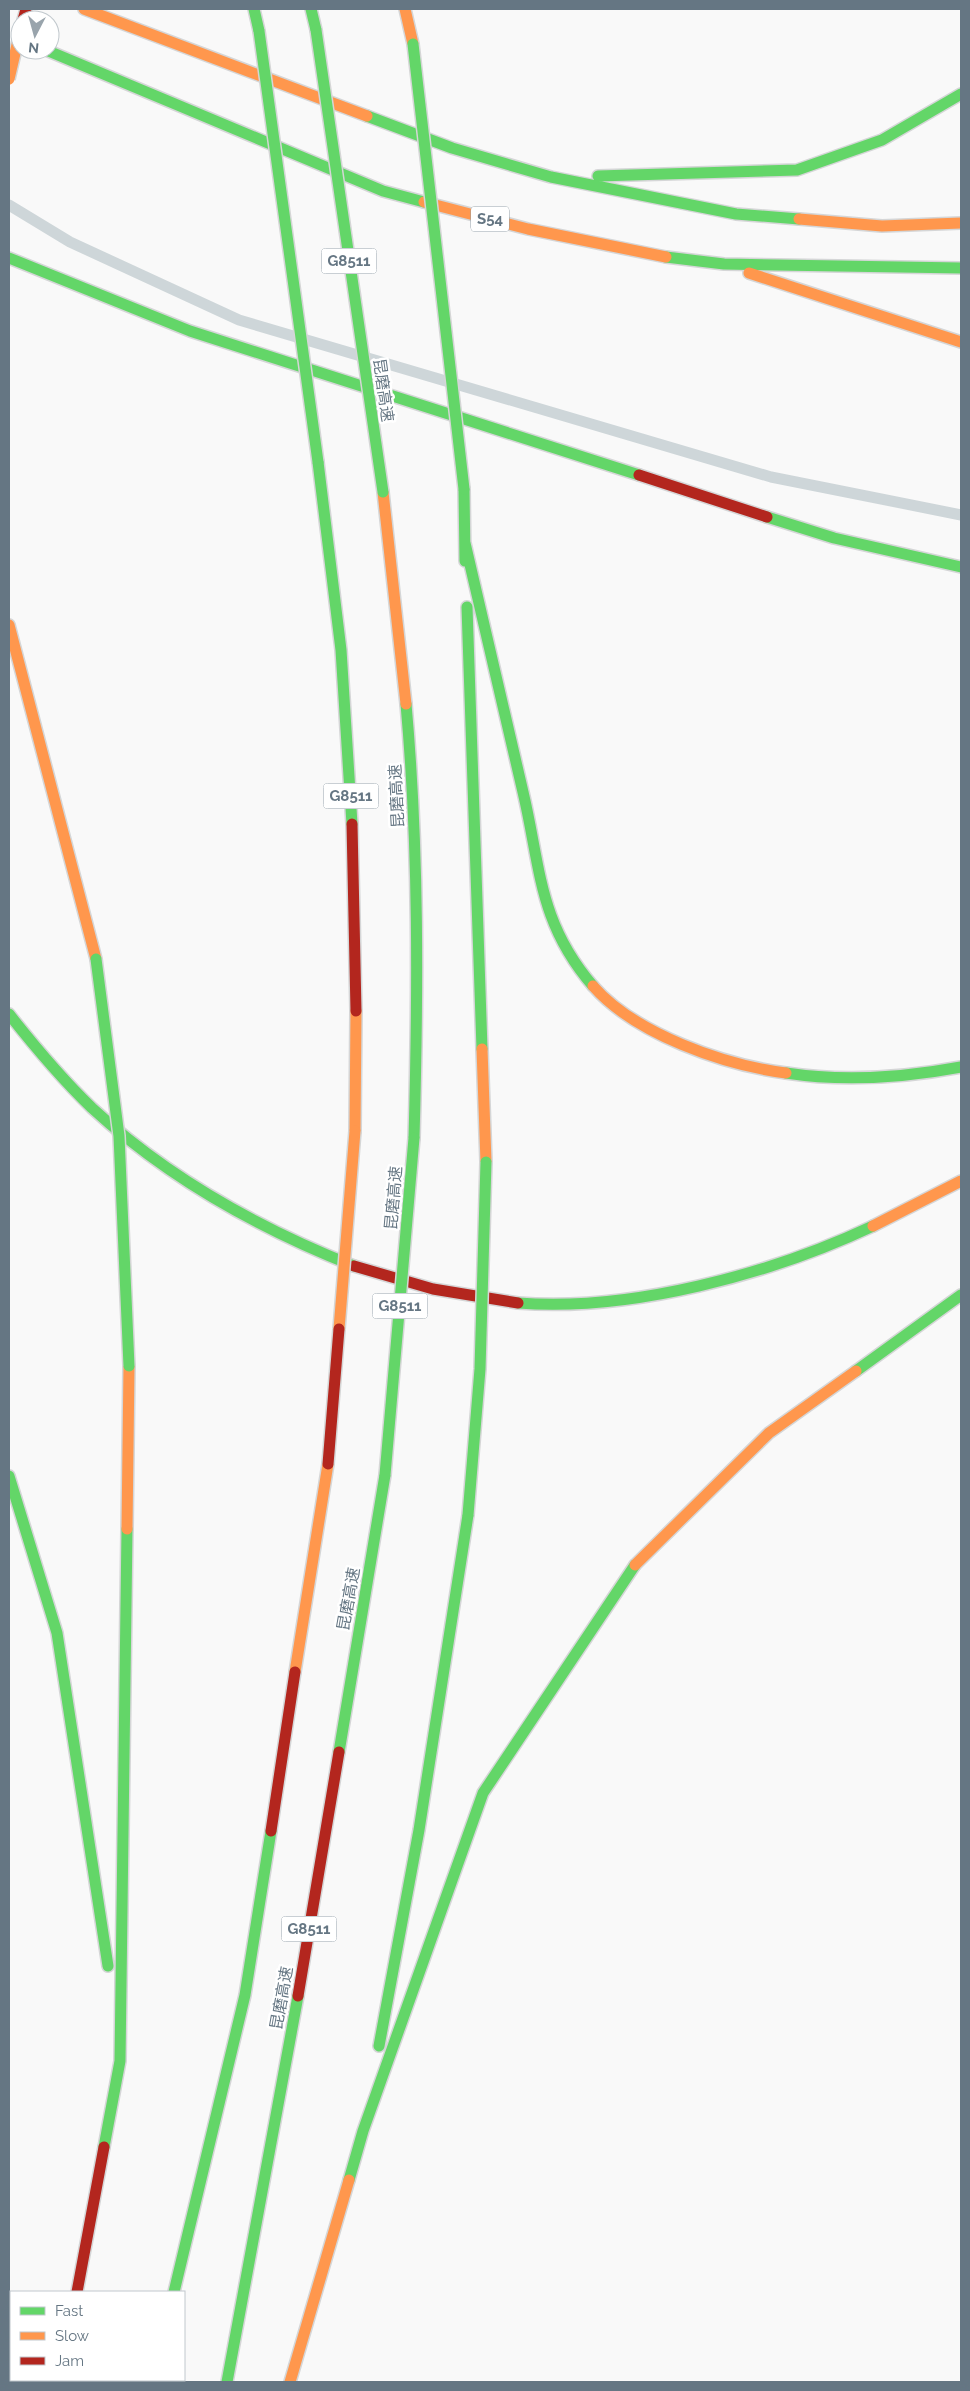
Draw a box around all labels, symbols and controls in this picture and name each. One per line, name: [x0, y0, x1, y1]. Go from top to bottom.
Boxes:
north arrow: [10, 10, 60, 60]
text: N: [27, 39, 40, 56]
road number: S54: [471, 206, 509, 232]
road number: G8511: [322, 248, 376, 274]
street label: 昆磨高速: [370, 357, 397, 423]
street label: 昆磨高速: [385, 764, 408, 828]
road number: G8511: [324, 784, 378, 808]
street label: 昆磨高速: [381, 1165, 406, 1231]
road number: G8511: [372, 1294, 428, 1318]
street label: 昆磨高速: [334, 1566, 363, 1632]
road number: G8511: [282, 1916, 336, 1942]
street label: 昆磨高速: [267, 1965, 296, 2031]
legend: [10, 2291, 185, 2381]
text: Fast: [55, 2302, 83, 2320]
text: Slow: [55, 2327, 89, 2345]
text: Jam: [55, 2352, 84, 2370]

